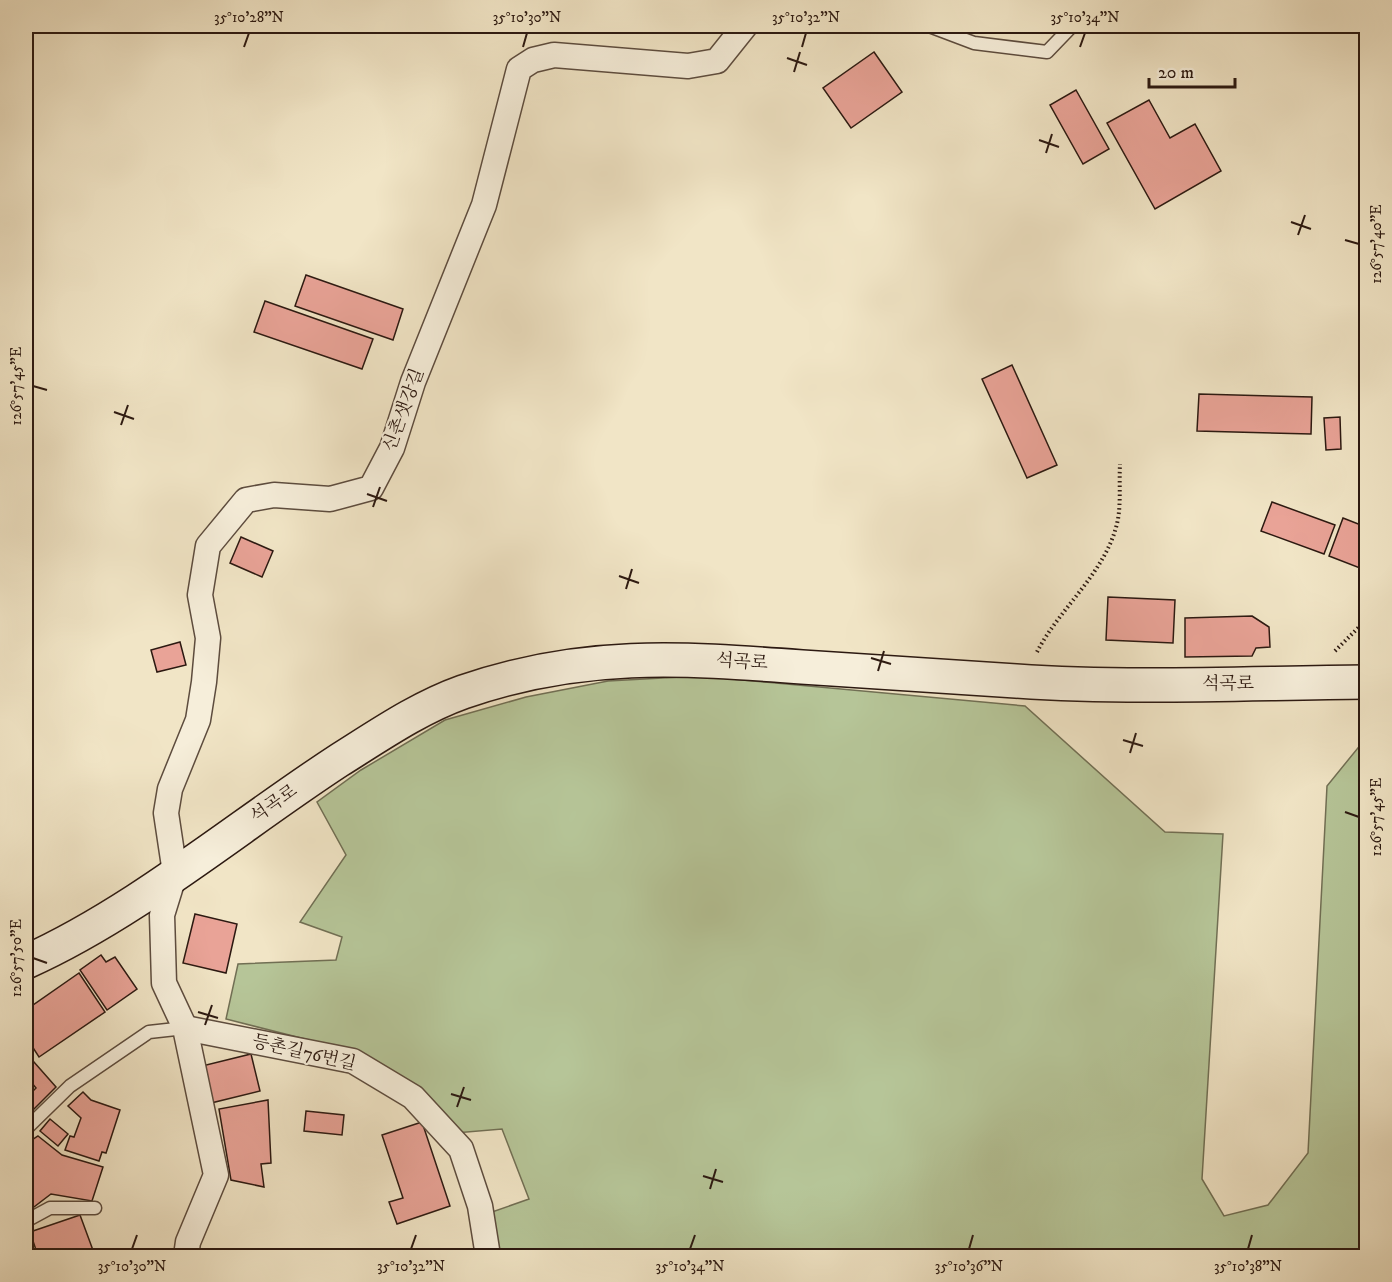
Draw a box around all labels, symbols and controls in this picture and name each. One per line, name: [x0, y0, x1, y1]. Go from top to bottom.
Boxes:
text: 35°10'28"N: [214, 8, 284, 27]
text: 35°10'30"N: [493, 8, 561, 27]
text: 35°10'32"N: [772, 8, 840, 27]
text: 35°10'34"N: [1050, 8, 1120, 27]
scale bar: [1149, 51, 1234, 89]
text: 20 m: [1158, 62, 1194, 84]
text: 126°57'40"E: [1367, 204, 1386, 284]
text: 126°57'45"E: [7, 346, 26, 425]
street label: 신촌샛강길: [379, 365, 429, 455]
street label: 석곡로: [715, 649, 769, 675]
street label: 석곡로: [1202, 673, 1254, 695]
text: 126°57'45"E: [1367, 777, 1386, 856]
street label: 석곡로: [246, 780, 302, 828]
text: 126°57'50"E: [7, 918, 26, 997]
street label: 등촌길76번길: [250, 1030, 358, 1076]
text: 35°10'30"N: [98, 1257, 166, 1276]
text: 35°10'32"N: [377, 1257, 445, 1276]
text: 35°10'34"N: [655, 1257, 725, 1276]
text: 35°10'36"N: [935, 1257, 1003, 1276]
text: 35°10'38"N: [1214, 1257, 1282, 1276]

